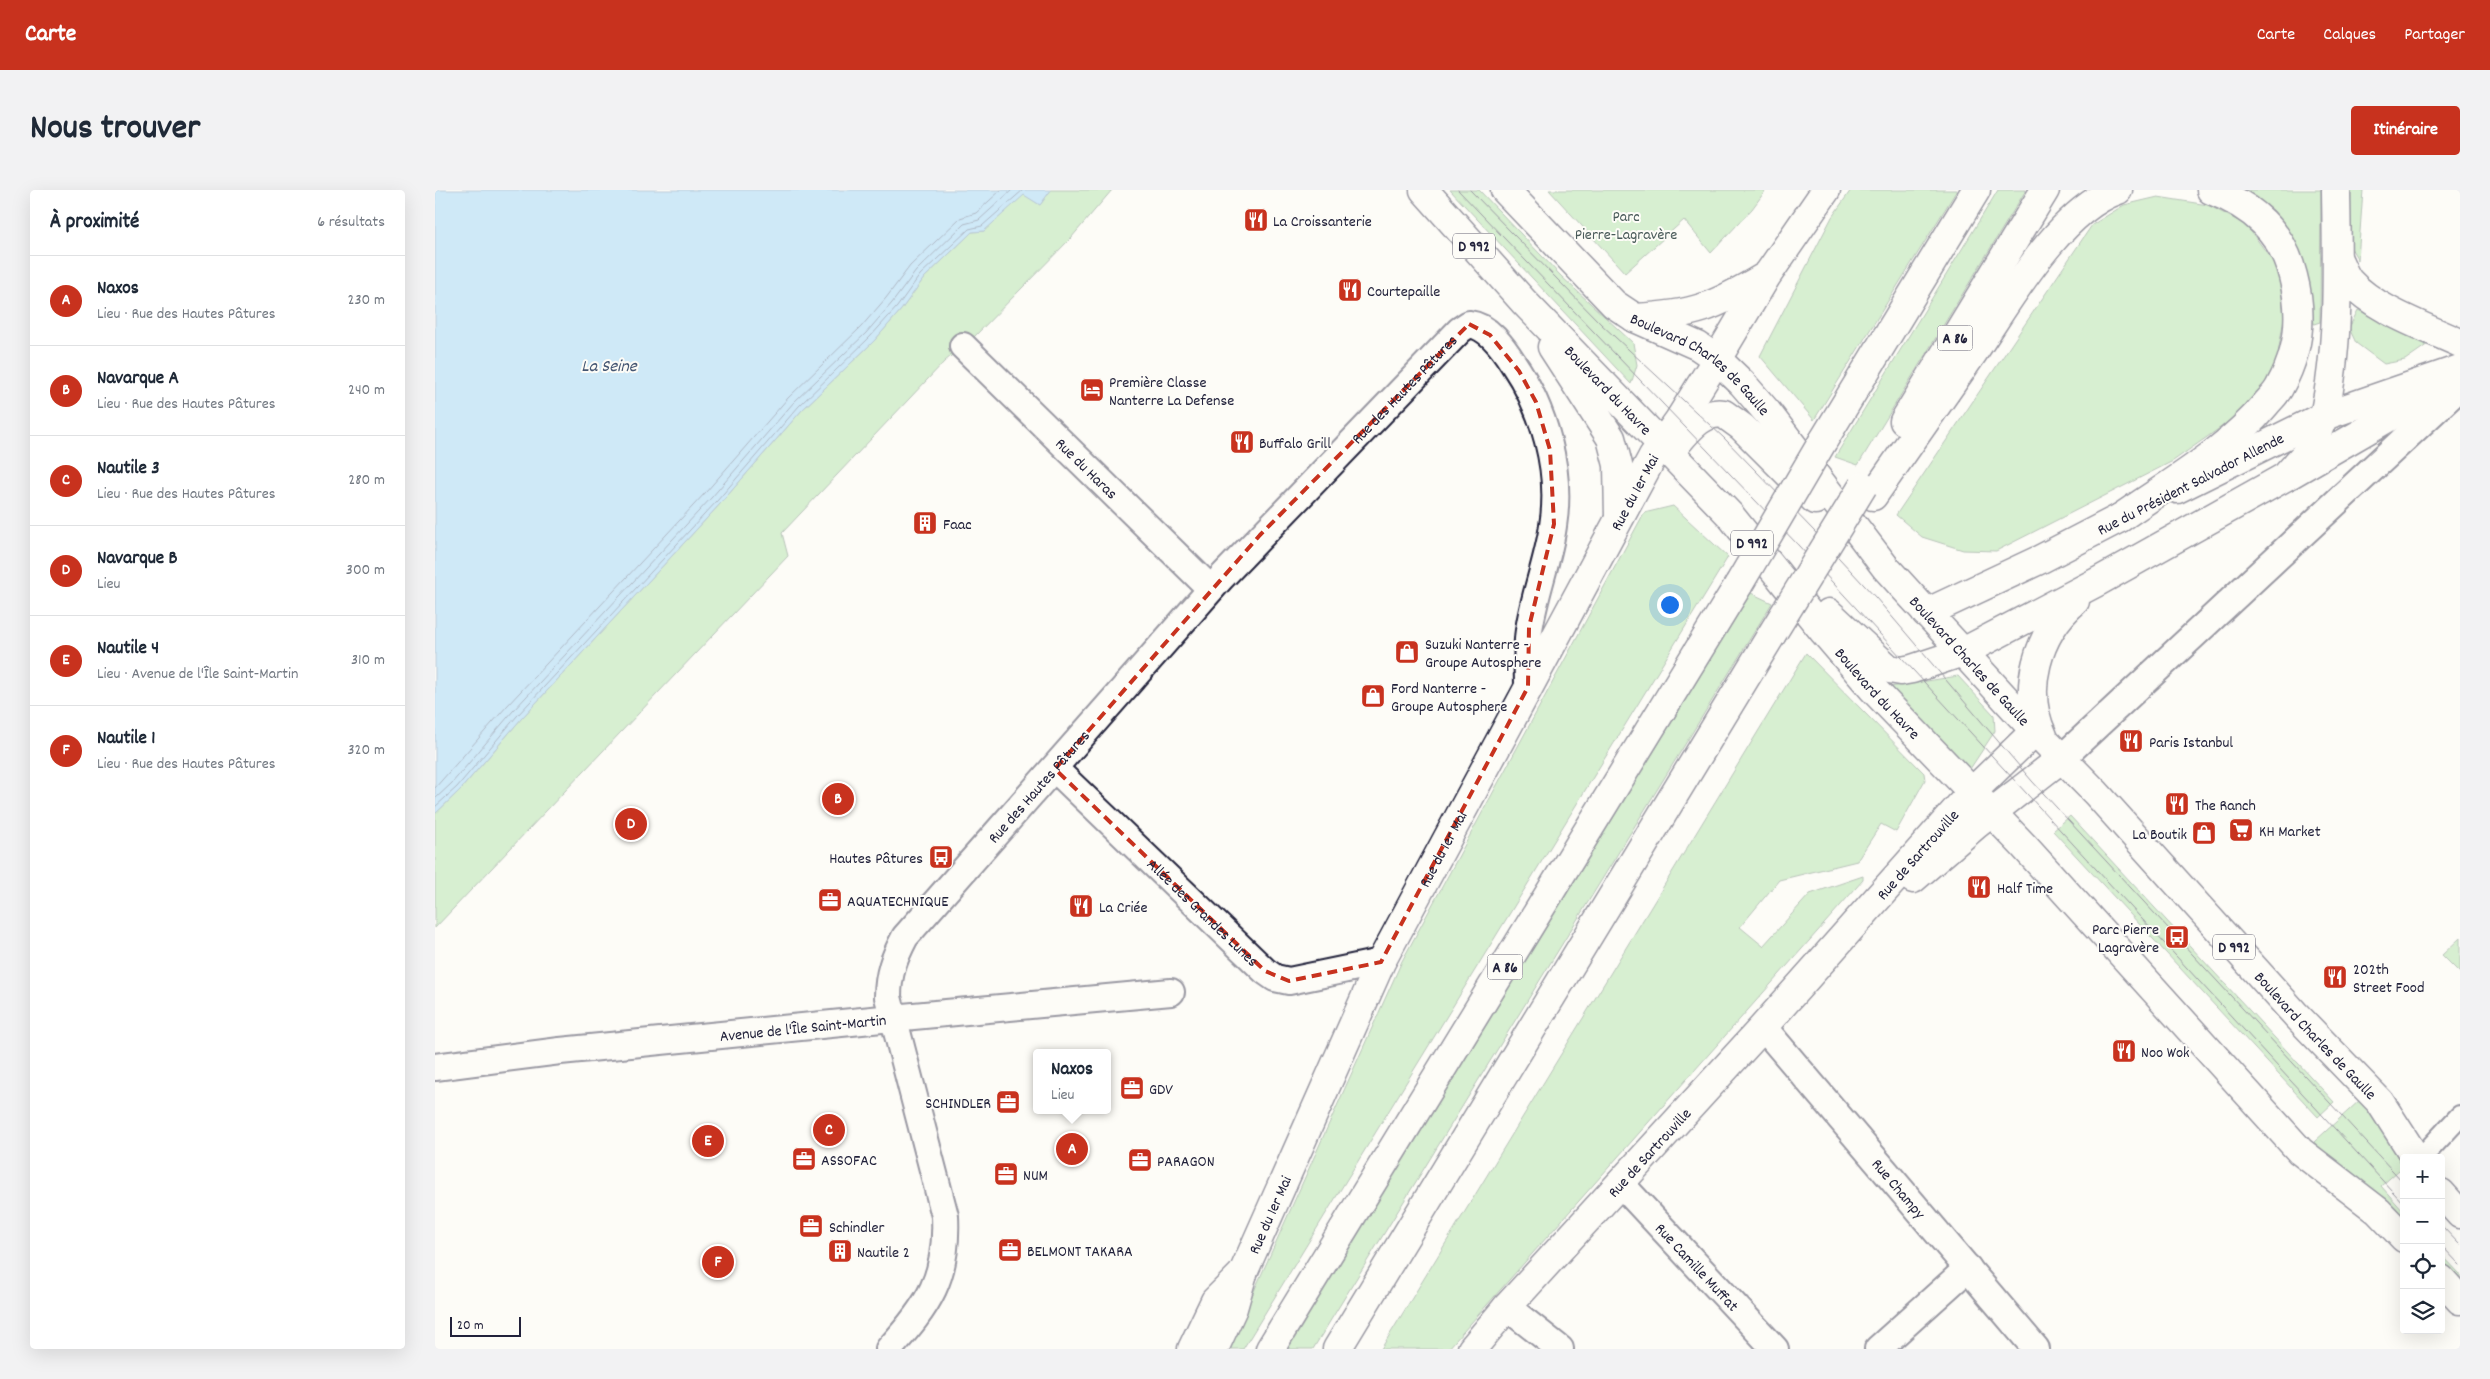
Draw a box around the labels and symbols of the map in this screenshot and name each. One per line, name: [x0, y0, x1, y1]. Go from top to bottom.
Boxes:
park label: Parc Pierre-Lagravère: [1575, 206, 1677, 247]
restaurant icon: La Croissanterie: [1243, 207, 1269, 233]
place label: La Croissanterie: [1273, 211, 1372, 234]
road number: D 992: [1453, 234, 1495, 258]
restaurant icon: Courtepaille: [1337, 277, 1363, 303]
place label: Courtepaille: [1367, 281, 1440, 304]
street label: Boulevard Charles de Gaulle: [1626, 308, 1774, 422]
road number: A 86: [1937, 326, 1973, 350]
street label: Rue des Hautes Pâtures: [1347, 330, 1464, 450]
street label: Boulevard du Havre: [1558, 341, 1656, 441]
water label: La Seine: [581, 355, 638, 380]
place label: Première Classe Nanterre La Defense: [1109, 372, 1234, 413]
hotel icon: Première Classe Nanterre La Defense: [1079, 377, 1105, 403]
street label: Rue du Président Salvador Allende: [2094, 428, 2288, 542]
restaurant icon: Buffalo Grill: [1229, 429, 1255, 455]
place label: Buffalo Grill: [1259, 433, 1331, 456]
street label: Rue du Haras: [1049, 434, 1122, 506]
street label: Rue du 1er Mai: [1606, 451, 1666, 535]
building icon: Faac: [912, 510, 938, 536]
place label: Faac: [943, 514, 972, 537]
road number: D 992: [1731, 530, 1773, 556]
your location: [1657, 592, 1683, 618]
street label: Boulevard Charles de Gaulle: [1903, 592, 2034, 732]
place label: Suzuki Nanterre - Groupe Autosphere: [1425, 634, 1541, 675]
shop icon: Suzuki Nanterre - Groupe Autosphere: [1394, 639, 1420, 665]
street label: Boulevard du Havre: [1828, 643, 1924, 746]
place label: Ford Nanterre - Groupe Autosphere: [1391, 678, 1507, 719]
shop icon: Ford Nanterre - Groupe Autosphere: [1360, 683, 1386, 709]
street label: Rue des Hautes Pâtures: [984, 726, 1096, 849]
restaurant icon: Paris Istanbul: [2118, 728, 2144, 754]
place label: Paris Istanbul: [2149, 732, 2233, 755]
pin: B: [822, 780, 854, 818]
restaurant icon: The Ranch: [2164, 791, 2190, 817]
place label: The Ranch: [2195, 795, 2256, 818]
pin: D: [615, 805, 647, 843]
street label: Rue de Sartrouville: [1872, 805, 1965, 906]
street label: Rue du 1er Mai: [1414, 807, 1474, 892]
supermarket icon: KH Market: [2228, 817, 2254, 843]
shop icon: La Boutik: [2191, 820, 2217, 846]
place label: KH Market: [2259, 821, 2321, 844]
place label: La Boutik: [2132, 824, 2187, 847]
bus stop icon: Hautes Pâtures: [928, 844, 954, 870]
place label: Hautes Pâtures: [829, 848, 923, 871]
street label: Allée des Grandes Lunes: [1141, 854, 1263, 973]
restaurant icon: Half Time: [1966, 874, 1992, 900]
place label: Half Time: [1997, 878, 2053, 901]
office icon: AQUATECHNIQUE: [817, 887, 843, 913]
place label: AQUATECHNIQUE: [847, 891, 949, 914]
restaurant icon: La Criée: [1068, 893, 1094, 919]
place label: La Criée: [1099, 897, 1147, 920]
place label: Parc Pierre Lagravère: [2092, 919, 2159, 960]
bus stop icon: Parc Pierre Lagravère: [2164, 924, 2190, 950]
road number: D 992: [2213, 934, 2255, 960]
road number: A 86: [1487, 954, 1523, 980]
place label: 202th Street Food: [2353, 959, 2424, 1000]
restaurant icon: 202th Street Food: [2322, 964, 2348, 990]
street label: Boulevard Charles de Gaulle: [2248, 967, 2381, 1106]
street label: Avenue de l'Île Saint-Martin: [719, 1010, 887, 1049]
restaurant icon: Noo Wok: [2111, 1038, 2137, 1064]
place label: Noo Wok: [2141, 1042, 2190, 1065]
office icon: GDV: [1119, 1075, 1145, 1101]
place label: GDV: [1149, 1079, 1173, 1102]
office icon: SCHINDLER: [995, 1089, 1021, 1115]
place label: SCHINDLER: [925, 1093, 991, 1116]
street label: Rue de Sartrouville: [1603, 1104, 1698, 1204]
pin: C: [813, 1111, 845, 1149]
pin: E: [692, 1122, 724, 1160]
pin: A: [1056, 1130, 1088, 1168]
office icon: ASSOFAC: [791, 1146, 817, 1172]
office icon: PARAGON: [1127, 1147, 1153, 1173]
place label: ASSOFAC: [821, 1150, 877, 1173]
place label: PARAGON: [1157, 1151, 1215, 1174]
street label: Rue Champy: [1865, 1154, 1930, 1225]
office icon: NUM: [993, 1161, 1019, 1187]
place label: NUM: [1023, 1165, 1048, 1188]
street label: Rue du 1er Mai: [1244, 1173, 1299, 1258]
office icon: Schindler: [798, 1213, 824, 1239]
place label: Schindler: [829, 1217, 884, 1240]
street label: Rue Camille Muffat: [1649, 1219, 1743, 1317]
office icon: BELMONT TAKARA: [997, 1237, 1023, 1263]
building icon: Nautile 2: [827, 1238, 853, 1264]
place label: BELMONT TAKARA: [1027, 1241, 1133, 1264]
place label: Nautile 2: [857, 1242, 910, 1265]
pin: F: [702, 1243, 734, 1281]
scale bar: [450, 1314, 521, 1337]

